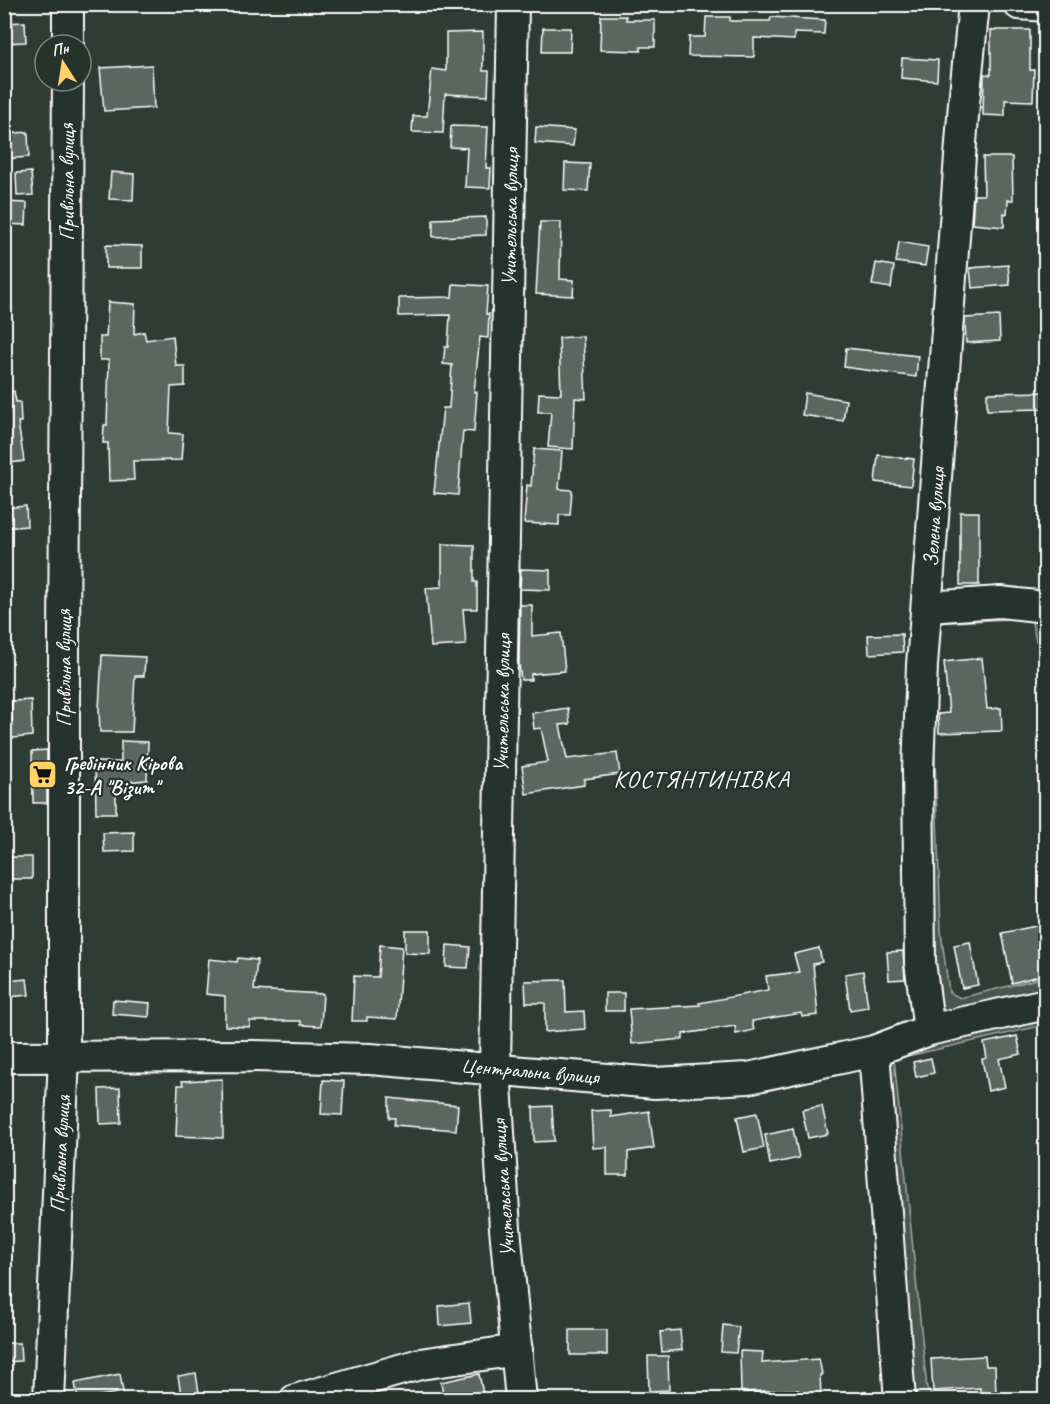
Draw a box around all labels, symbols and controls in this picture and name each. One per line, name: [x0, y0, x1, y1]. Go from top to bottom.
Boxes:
north arrow: [33, 33, 93, 93]
text: Пн: [50, 38, 71, 61]
street label: Привільна вулиця: [54, 122, 80, 241]
street label: Учительська вулиця: [496, 146, 524, 286]
street label: Зелена вулиця: [918, 465, 951, 568]
street label: Привільна вулиця: [51, 608, 77, 727]
street label: Учительська вулиця: [488, 632, 516, 772]
place label: Гребінник Кірова 32-А "Візит": [64, 750, 184, 801]
supermarket icon: Гребінник Кірова 32-А "Візит": [27, 759, 59, 791]
district label: КОСТЯНТИНІВКА: [613, 764, 791, 794]
street label: Центральна вулиця: [460, 1052, 602, 1090]
street label: Привільна вулиця: [44, 1093, 76, 1213]
street label: Учительська вулиця: [485, 1116, 521, 1258]

